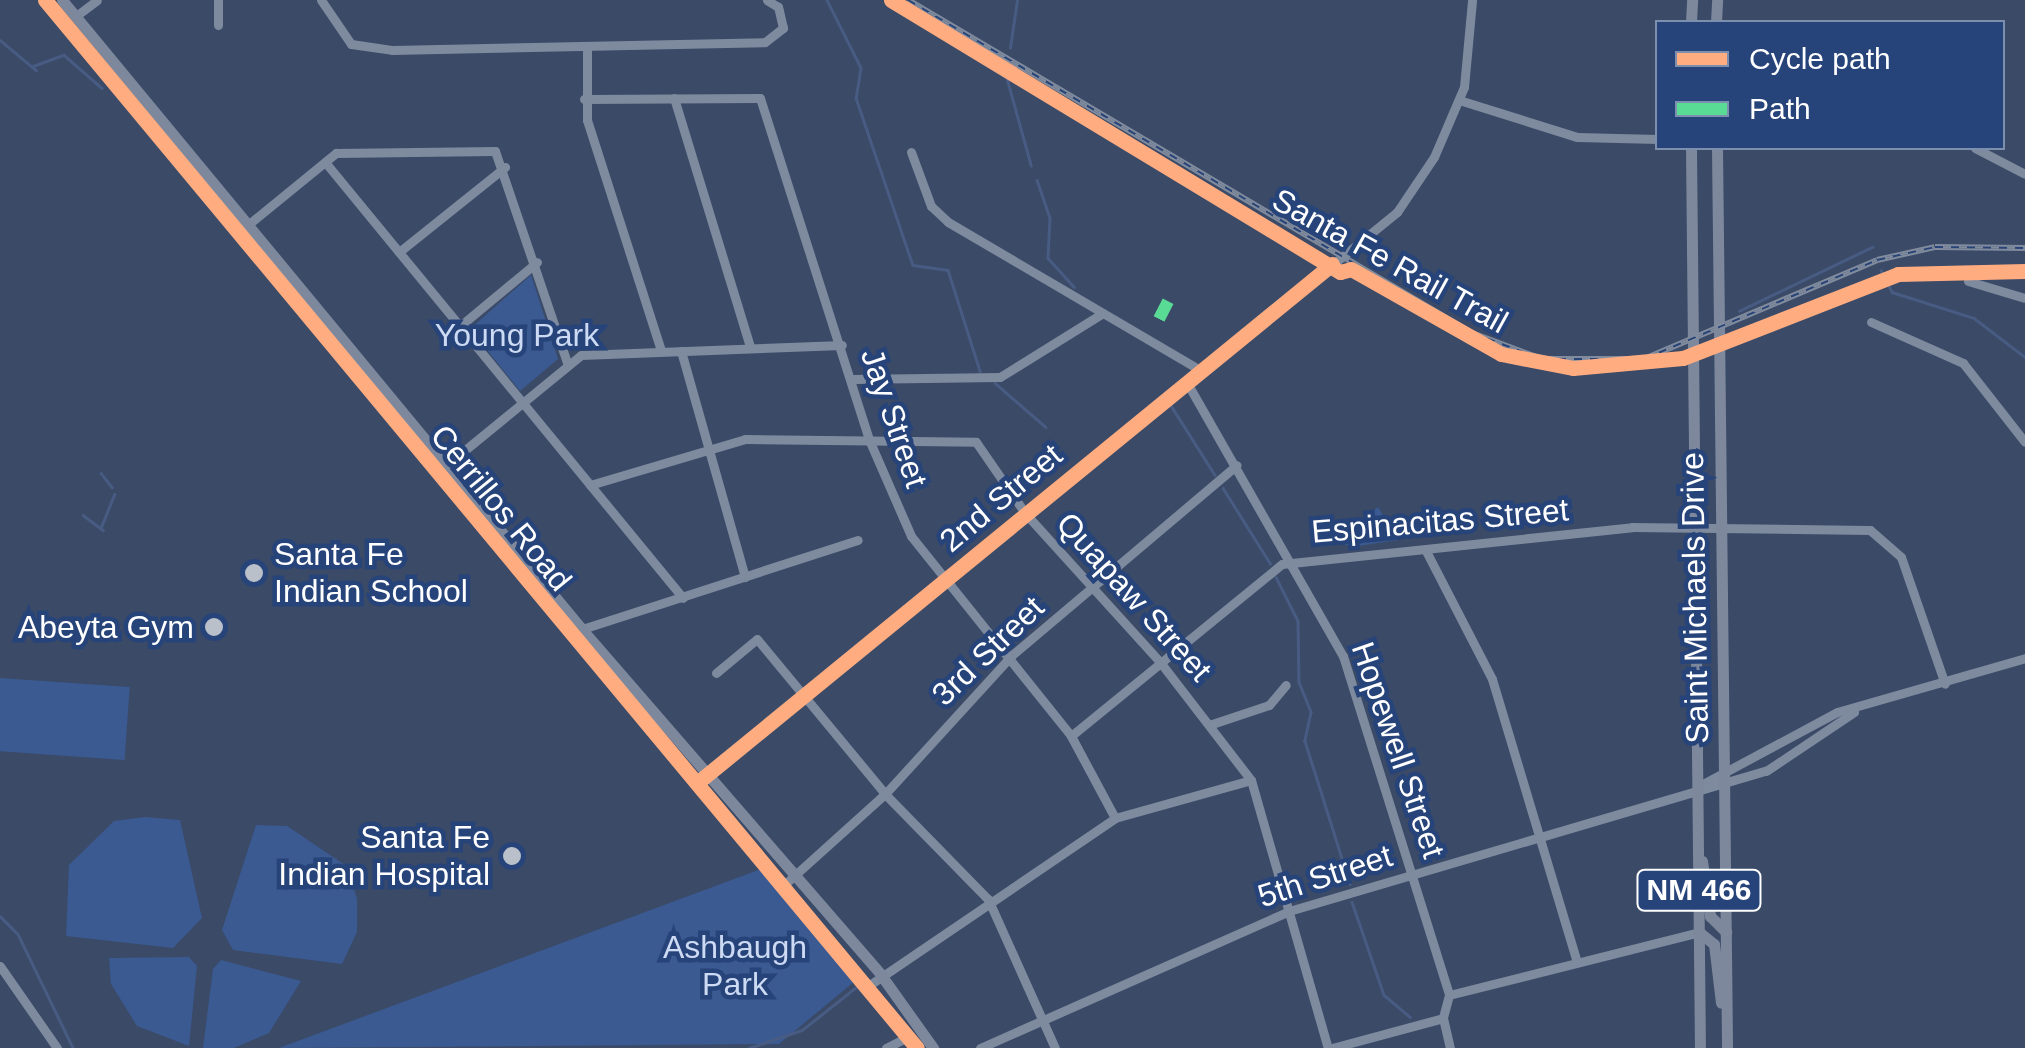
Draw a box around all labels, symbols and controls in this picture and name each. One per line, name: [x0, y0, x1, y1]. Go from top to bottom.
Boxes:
legend: [1655, 20, 2005, 150]
text: Cycle path: [1749, 42, 1891, 75]
text: Path: [1749, 92, 1811, 125]
street label: Santa Fe Rail Trail: [1265, 180, 1515, 342]
park label: Young Park: [435, 316, 599, 354]
street label: Jay Street: [852, 344, 936, 492]
street label: Cerrillos Road: [422, 417, 580, 599]
street label: 2nd Street: [932, 436, 1070, 560]
street label: Saint Michaels Drive: [1673, 452, 1717, 744]
street label: Espinacitas Street: [1310, 491, 1570, 551]
street label: Quapaw Street: [1048, 505, 1220, 689]
place label: Santa Fe Indian School: [274, 536, 468, 611]
marker: Santa Fe Indian School: [243, 562, 265, 584]
street label: 3rd Street: [924, 588, 1052, 714]
place label: Abeyta Gym: [18, 608, 194, 646]
marker: Abeyta Gym: [203, 616, 225, 638]
street label: Hopewell Street: [1343, 637, 1453, 863]
place label: Santa Fe Indian Hospital: [278, 819, 490, 894]
street label: 5th Street: [1253, 836, 1397, 916]
marker: Santa Fe Indian Hospital: [499, 843, 525, 869]
road number: NM 466: [1634, 865, 1764, 915]
park label: Ashbaugh Park: [663, 929, 807, 1004]

